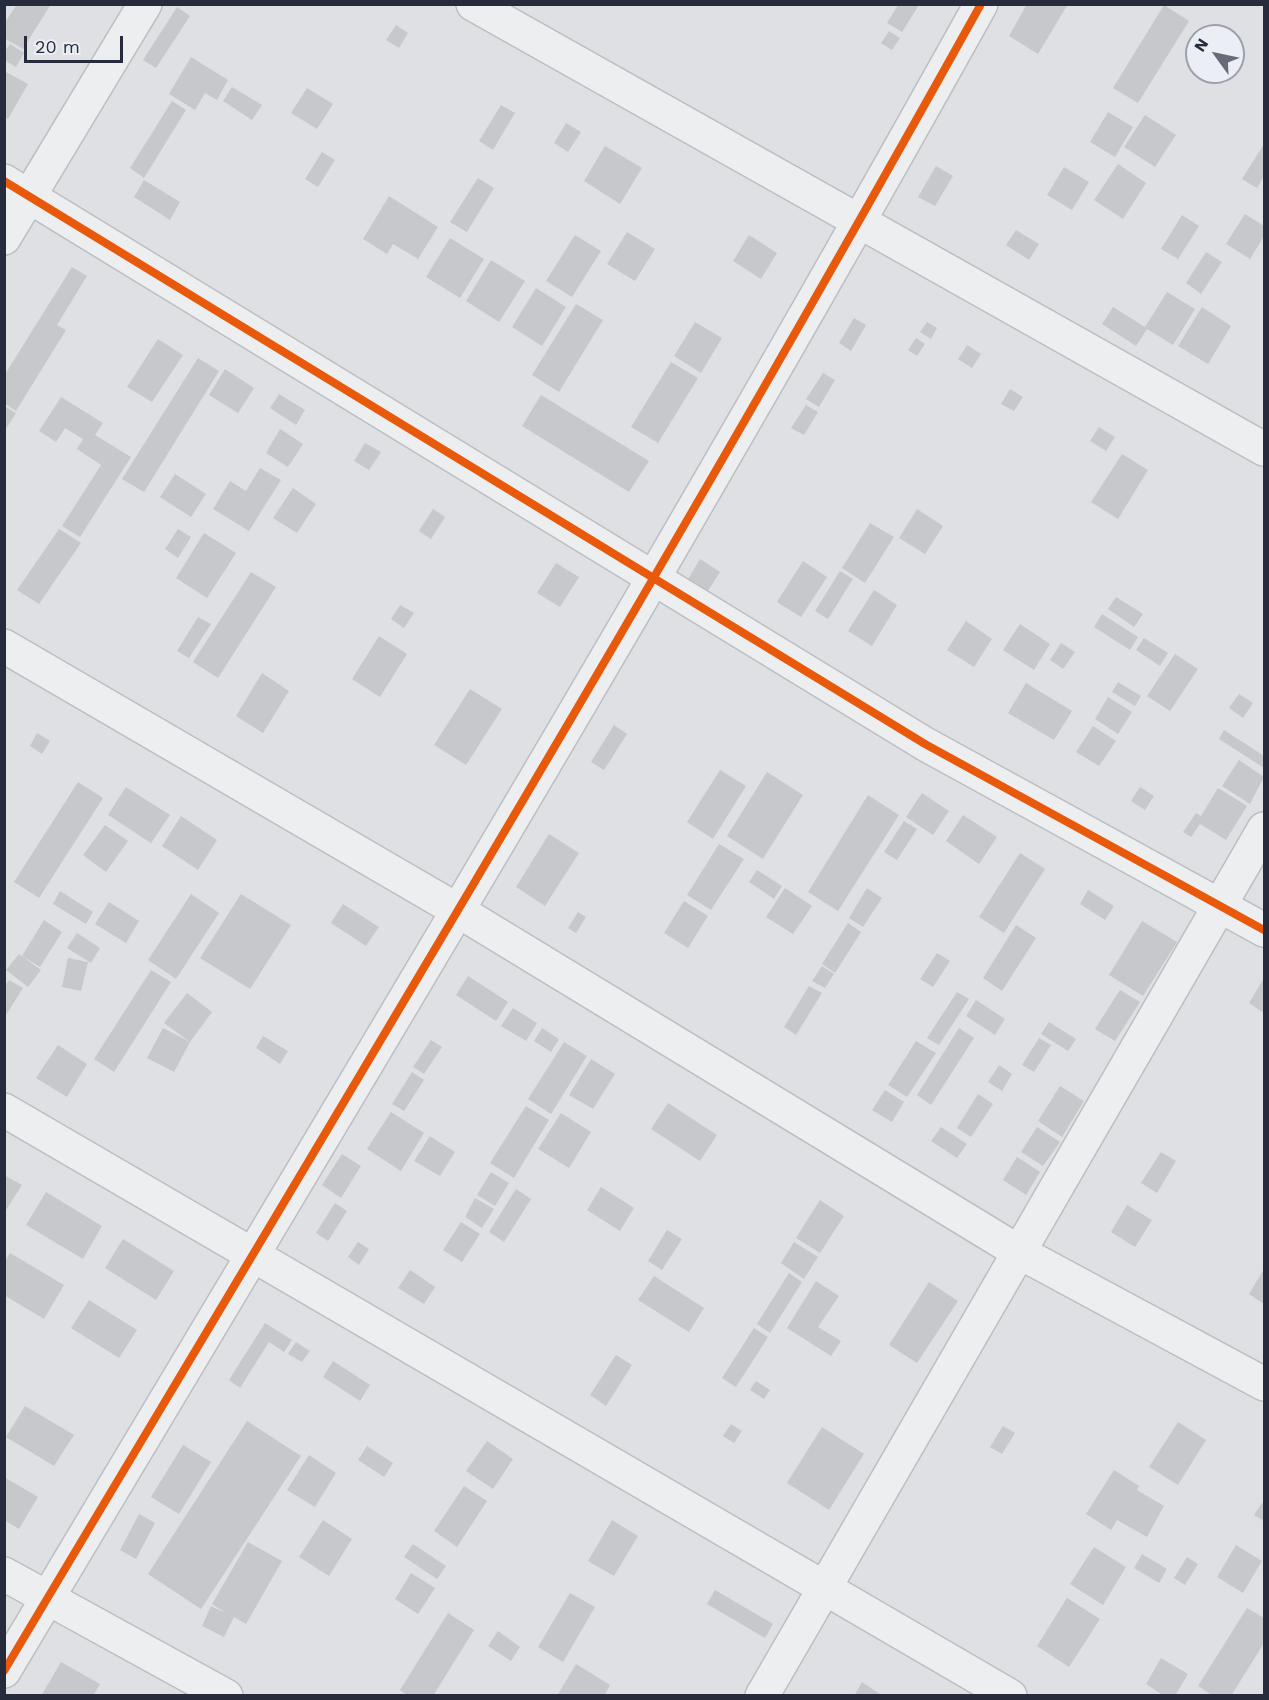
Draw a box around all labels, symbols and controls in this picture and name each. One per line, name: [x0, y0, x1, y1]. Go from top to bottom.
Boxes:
scale bar: [27, 24, 126, 62]
north arrow: [1185, 24, 1245, 84]
text: N: [1190, 35, 1212, 55]
text: 20 m: [35, 36, 80, 57]

